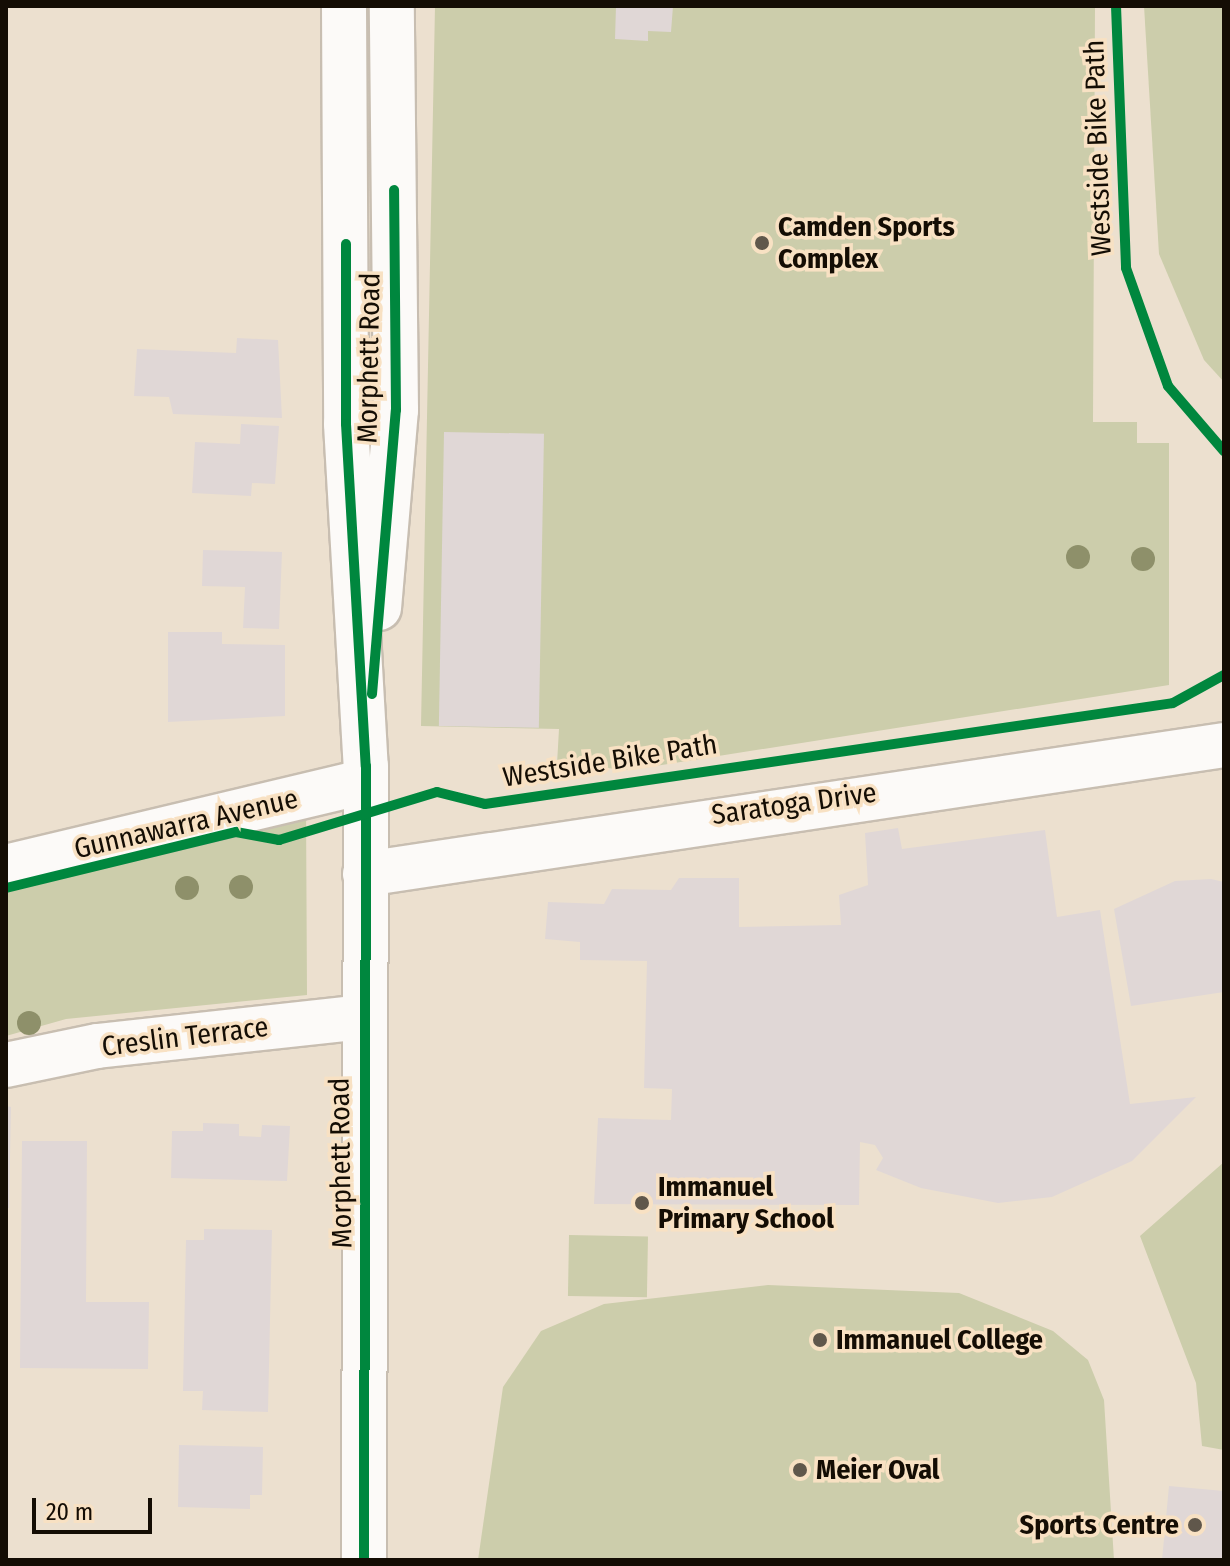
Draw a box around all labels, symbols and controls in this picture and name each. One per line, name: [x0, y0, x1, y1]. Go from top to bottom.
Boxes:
street label: Westside Bike Path: [1077, 39, 1119, 257]
place label: Camden Sports Complex: [778, 210, 955, 276]
marker: Camden Sports Complex: [753, 234, 771, 252]
street label: Morphett Road: [351, 272, 387, 444]
street label: Westside Bike Path: [500, 727, 720, 795]
street label: Saratoga Drive: [710, 776, 878, 832]
street label: Gunnawarra Avenue: [71, 782, 301, 866]
street label: Creslin Terrace: [100, 1010, 270, 1064]
street label: Morphett Road: [323, 1077, 359, 1249]
place label: Immanuel Primary School: [658, 1170, 834, 1236]
marker: Immanuel Primary School: [633, 1194, 651, 1212]
place label: Immanuel College: [836, 1323, 1043, 1357]
marker: Immanuel College: [811, 1331, 829, 1349]
place label: Meier Oval: [816, 1453, 939, 1487]
marker: Meier Oval: [791, 1461, 809, 1479]
scale bar: [36, 1482, 156, 1532]
text: 20 m: [46, 1498, 93, 1526]
place label: Sports Centre: [1020, 1508, 1179, 1542]
marker: Sports Centre: [1186, 1516, 1204, 1534]

